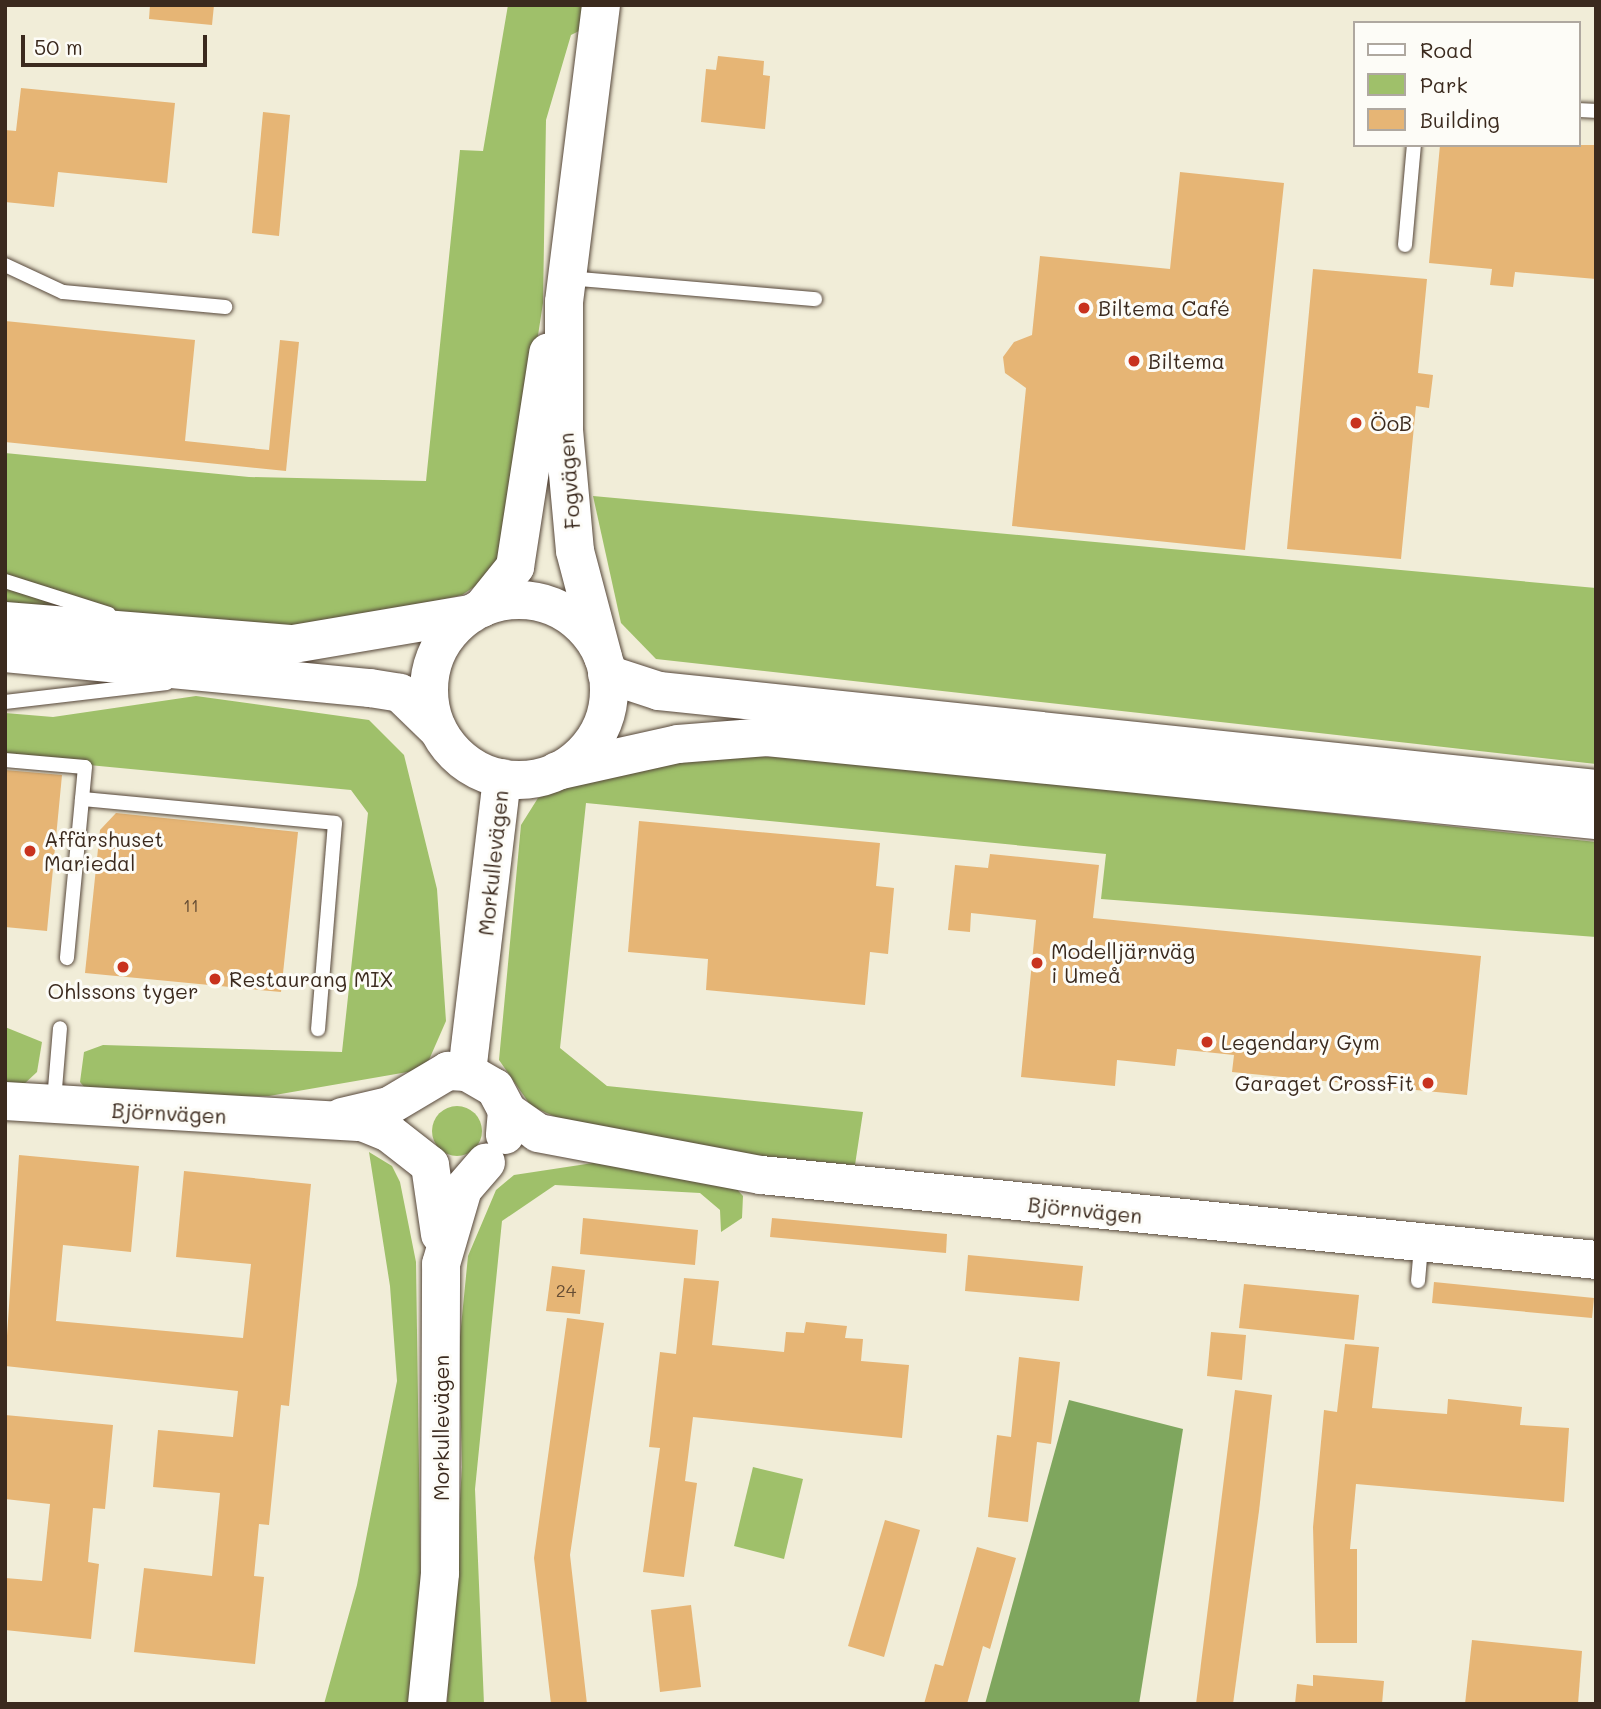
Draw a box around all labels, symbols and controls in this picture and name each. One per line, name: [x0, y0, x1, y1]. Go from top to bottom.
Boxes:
scale bar: [24, 21, 210, 65]
legend: [1352, 21, 1580, 147]
text: 50 m: [34, 33, 83, 60]
text: Road: [1420, 36, 1472, 63]
text: Park: [1420, 71, 1468, 98]
text: Building: [1420, 106, 1500, 133]
place label: Biltema Café: [1098, 295, 1230, 321]
marker: Biltema Café: [1076, 300, 1092, 316]
place label: Biltema: [1148, 348, 1225, 374]
marker: Biltema: [1126, 353, 1142, 369]
place label: ÖoB: [1370, 410, 1412, 436]
marker: ÖoB: [1348, 415, 1364, 431]
street label: Fogvägen: [553, 432, 585, 530]
street label: Morkullevägen: [473, 789, 513, 937]
place label: Affärshuset Mariedal: [44, 826, 164, 876]
marker: Affärshuset Mariedal: [22, 843, 38, 859]
house number: 11: [183, 894, 199, 916]
place label: Modelljärnväg i Umeå: [1051, 938, 1195, 988]
marker: Modelljärnväg i Umeå: [1029, 955, 1045, 971]
marker: Ohlssons tyger: [115, 959, 131, 975]
place label: Restaurang MIX: [229, 966, 394, 992]
marker: Restaurang MIX: [207, 971, 223, 987]
place label: Ohlssons tyger: [47, 978, 199, 1004]
place label: Legendary Gym: [1221, 1029, 1380, 1055]
marker: Legendary Gym: [1199, 1034, 1215, 1050]
place label: Garaget CrossFit: [1235, 1070, 1414, 1096]
marker: Garaget CrossFit: [1420, 1075, 1436, 1091]
street label: Björnvägen: [111, 1097, 227, 1129]
street label: Björnvägen: [1027, 1191, 1143, 1229]
house number: 24: [556, 1279, 576, 1301]
street label: Morkullevägen: [428, 1355, 454, 1501]

